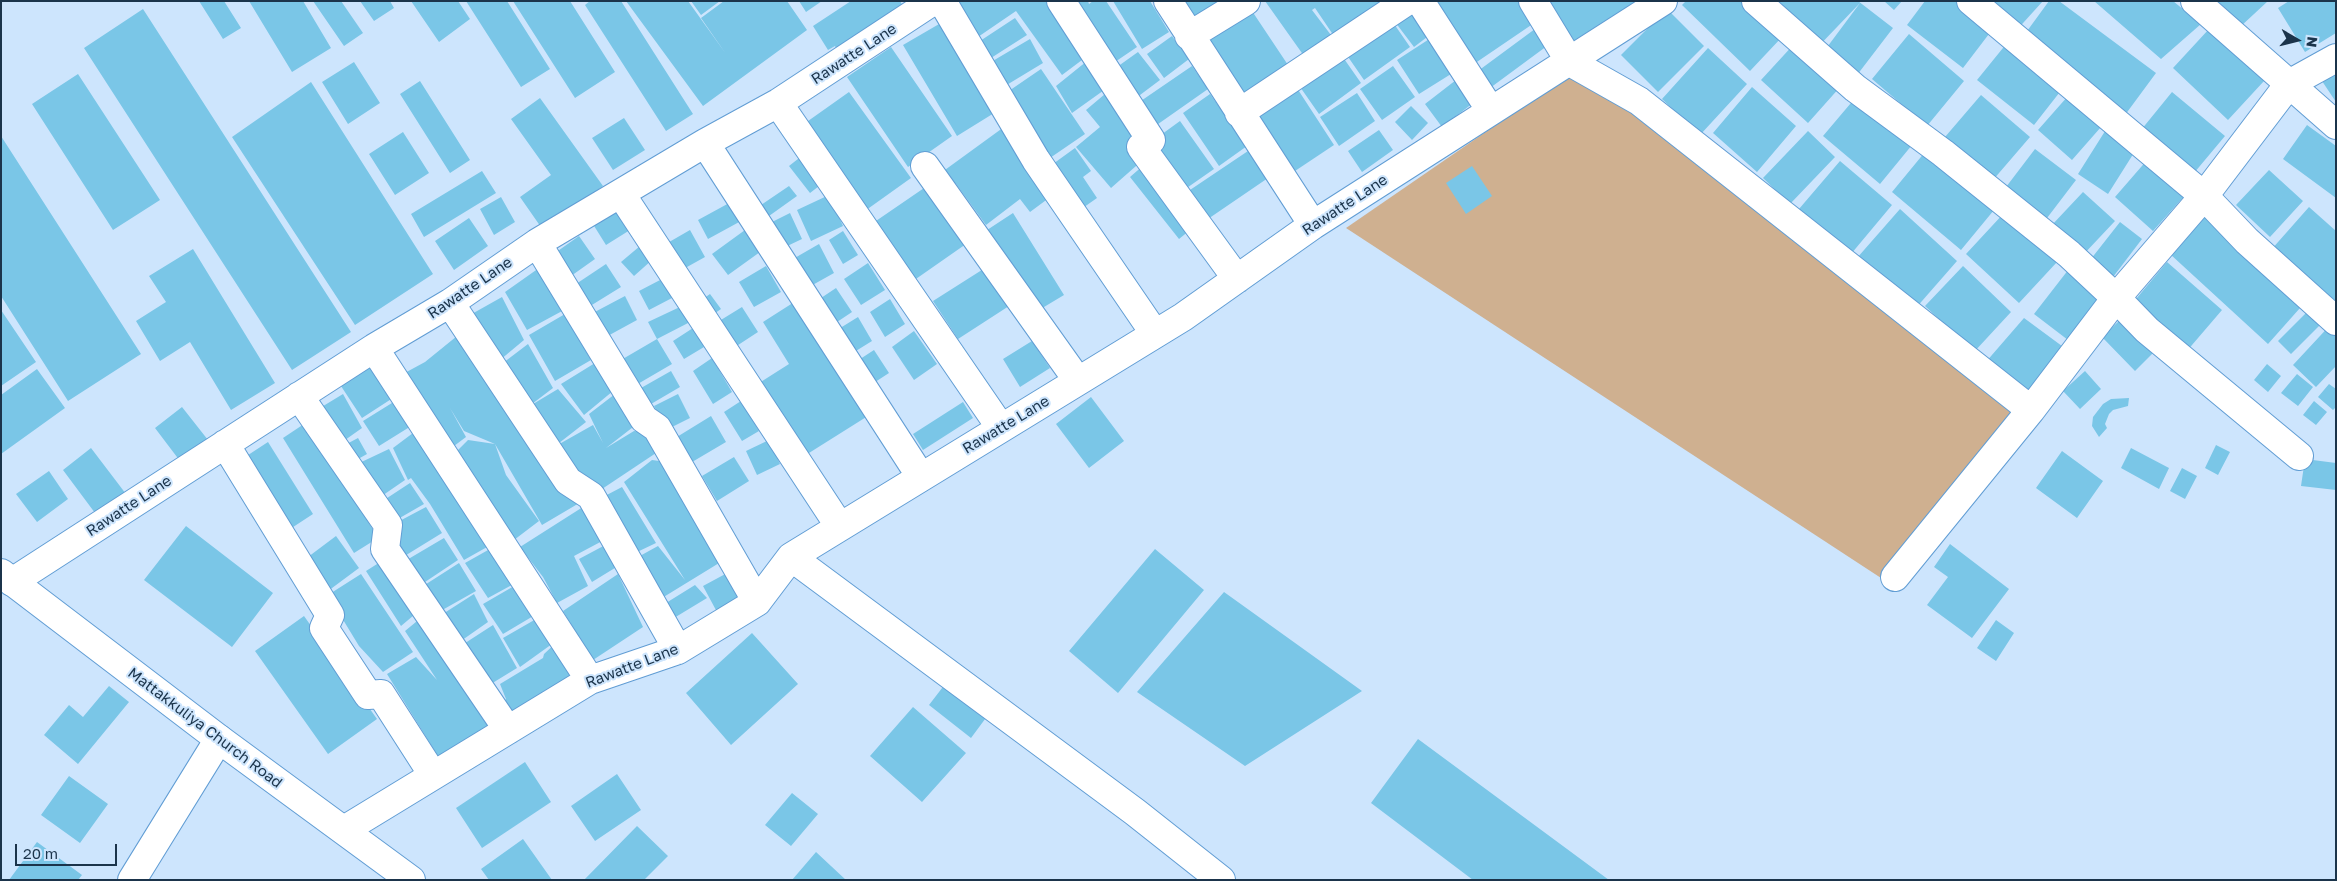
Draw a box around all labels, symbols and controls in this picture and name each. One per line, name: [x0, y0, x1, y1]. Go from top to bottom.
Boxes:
north arrow: [2272, 15, 2322, 65]
street label: Rawatte Lane: [808, 20, 900, 88]
text: N: [2303, 36, 2322, 49]
street label: Rawatte Lane: [1299, 171, 1391, 239]
street label: Rawatte Lane: [424, 253, 516, 323]
street label: Rawatte Lane: [959, 392, 1053, 458]
street label: Rawatte Lane: [83, 472, 175, 540]
street label: Rawatte Lane: [583, 640, 681, 692]
street label: Mattakkuliya Church Road: [124, 664, 286, 792]
scale bar: [18, 834, 120, 866]
text: 20 m: [23, 844, 58, 862]

